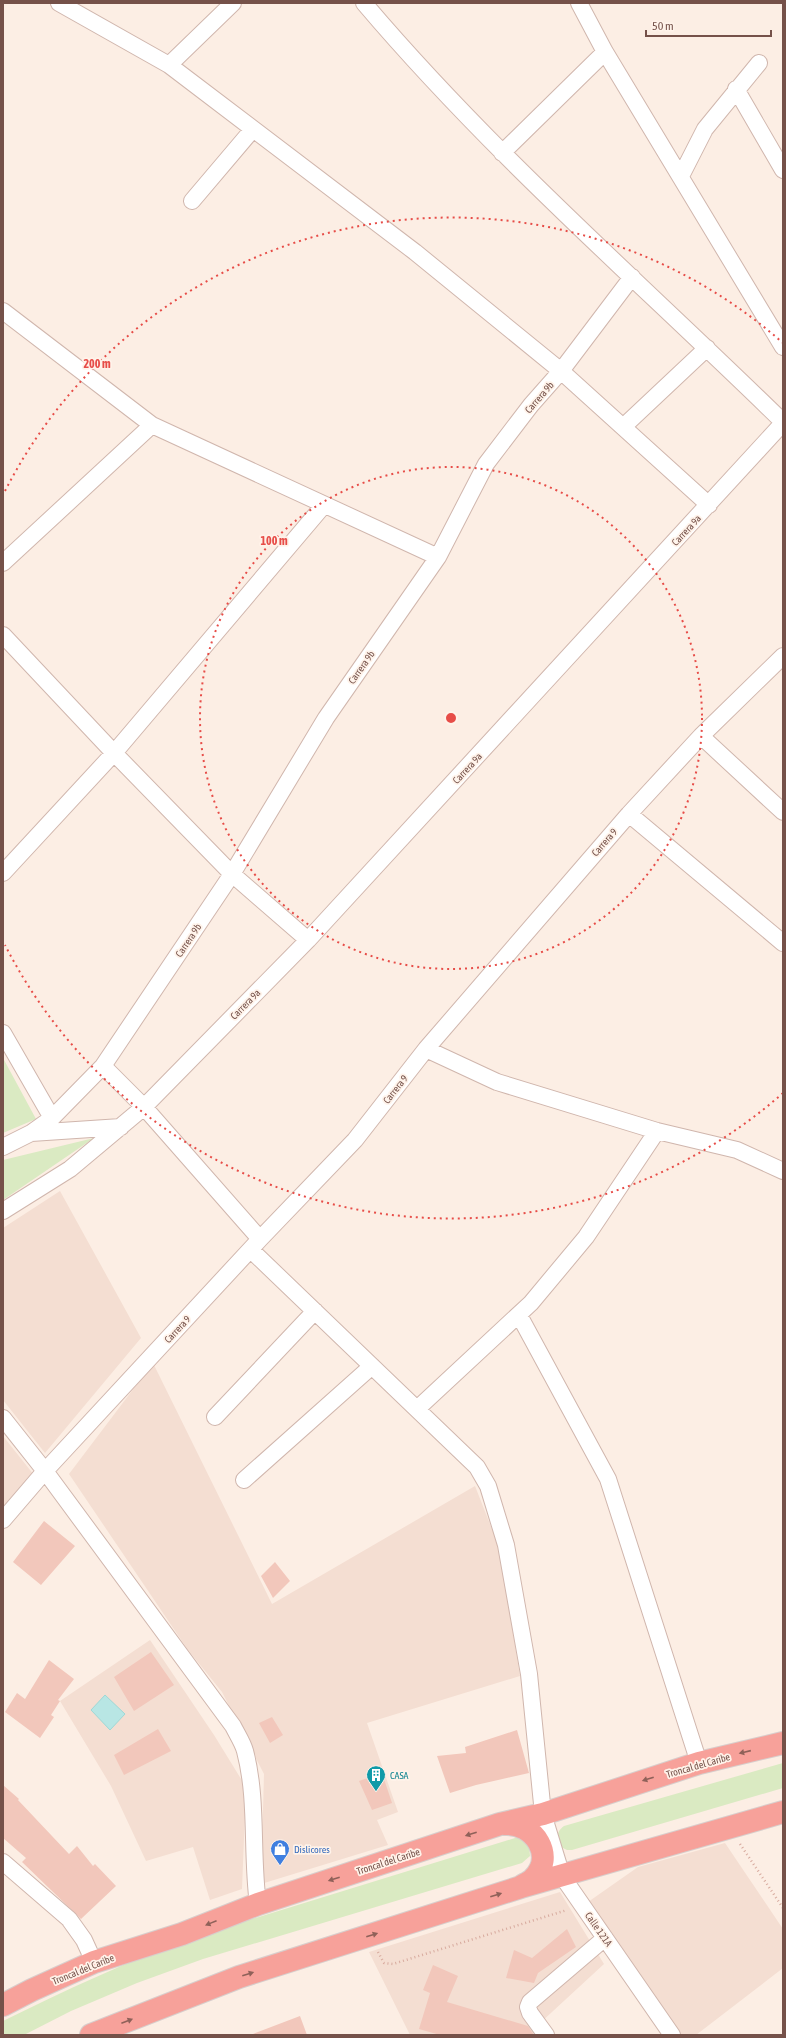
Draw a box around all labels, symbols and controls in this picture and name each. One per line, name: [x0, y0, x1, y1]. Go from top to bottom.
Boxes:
scale bar: [646, 12, 771, 38]
text: 50 m: [652, 19, 674, 33]
text: 200 m: [83, 357, 111, 371]
street label: Carrera 9b: [523, 379, 556, 415]
street label: Carrera 9a: [669, 513, 703, 548]
text: 100 m: [260, 534, 288, 548]
street label: Carrera 9b: [346, 648, 377, 686]
centre of rings: [444, 711, 458, 725]
street label: Carrera 9a: [450, 751, 484, 786]
street label: Carrera 9: [589, 826, 620, 858]
street label: Carrera 9b: [173, 921, 204, 959]
street label: Carrera 9a: [228, 987, 263, 1022]
street label: Carrera 9: [381, 1073, 410, 1106]
street label: Carrera 9: [162, 1313, 193, 1345]
one-way arrow: [739, 1749, 751, 1755]
street label: Troncal del Caribe: [665, 1751, 732, 1780]
building icon: CASA: [365, 1764, 387, 1792]
place label: CASA: [390, 1770, 409, 1781]
one-way arrow: [642, 1776, 654, 1782]
one-way arrow: [464, 1831, 476, 1837]
shop icon: Dislicores: [269, 1838, 291, 1866]
place label: Dislicores: [294, 1844, 330, 1855]
street label: Troncal del Caribe: [355, 1846, 422, 1877]
one-way arrow: [327, 1876, 339, 1882]
one-way arrow: [490, 1892, 502, 1898]
street label: Calle 121A: [583, 1910, 614, 1949]
one-way arrow: [205, 1920, 217, 1926]
one-way arrow: [367, 1932, 379, 1938]
street label: Troncal del Caribe: [51, 1952, 116, 1987]
one-way arrow: [243, 1971, 255, 1977]
one-way arrow: [121, 2017, 133, 2023]

